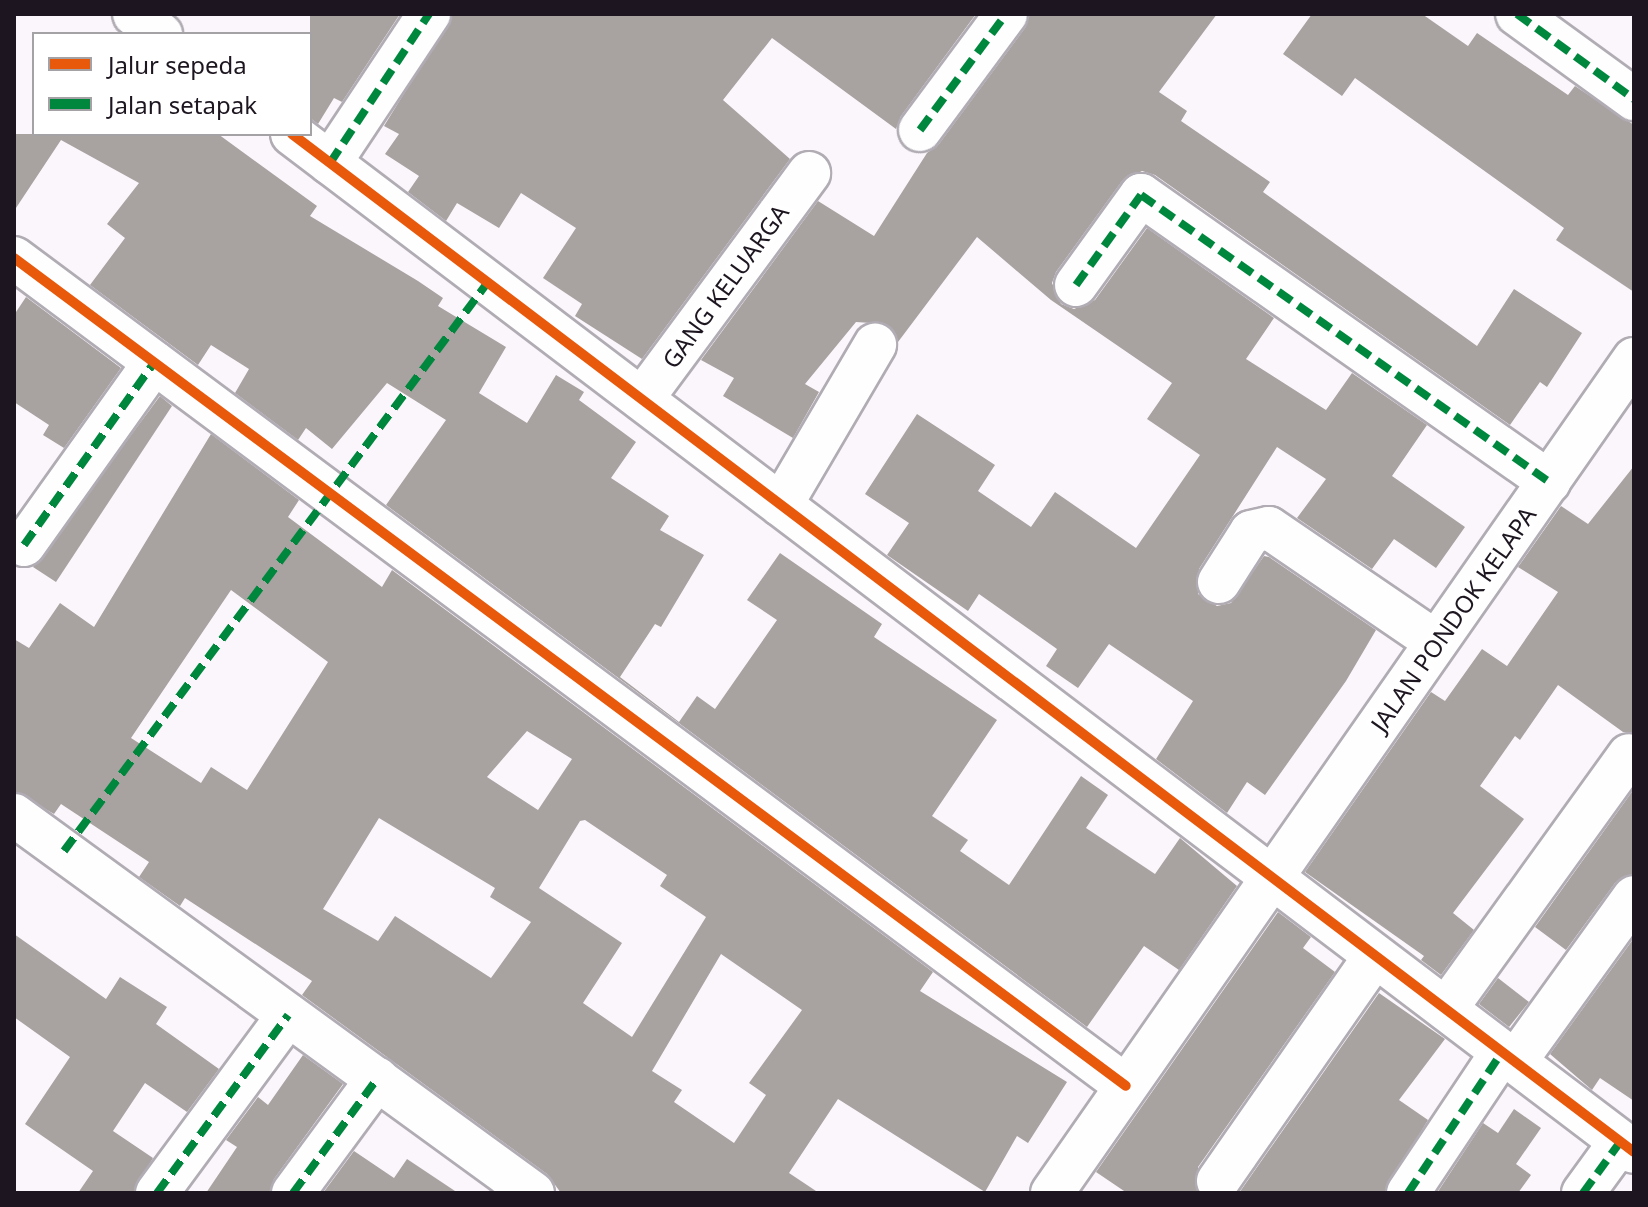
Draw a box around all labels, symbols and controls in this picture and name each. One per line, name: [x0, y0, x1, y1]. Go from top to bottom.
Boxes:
legend: [32, 32, 312, 136]
text: Jalur sepeda: [108, 48, 247, 81]
text: Jalan setapak: [108, 88, 257, 121]
street label: GANG KELUARGA: [656, 198, 794, 374]
street label: JALAN PONDOK KELAPA: [1364, 501, 1542, 737]

